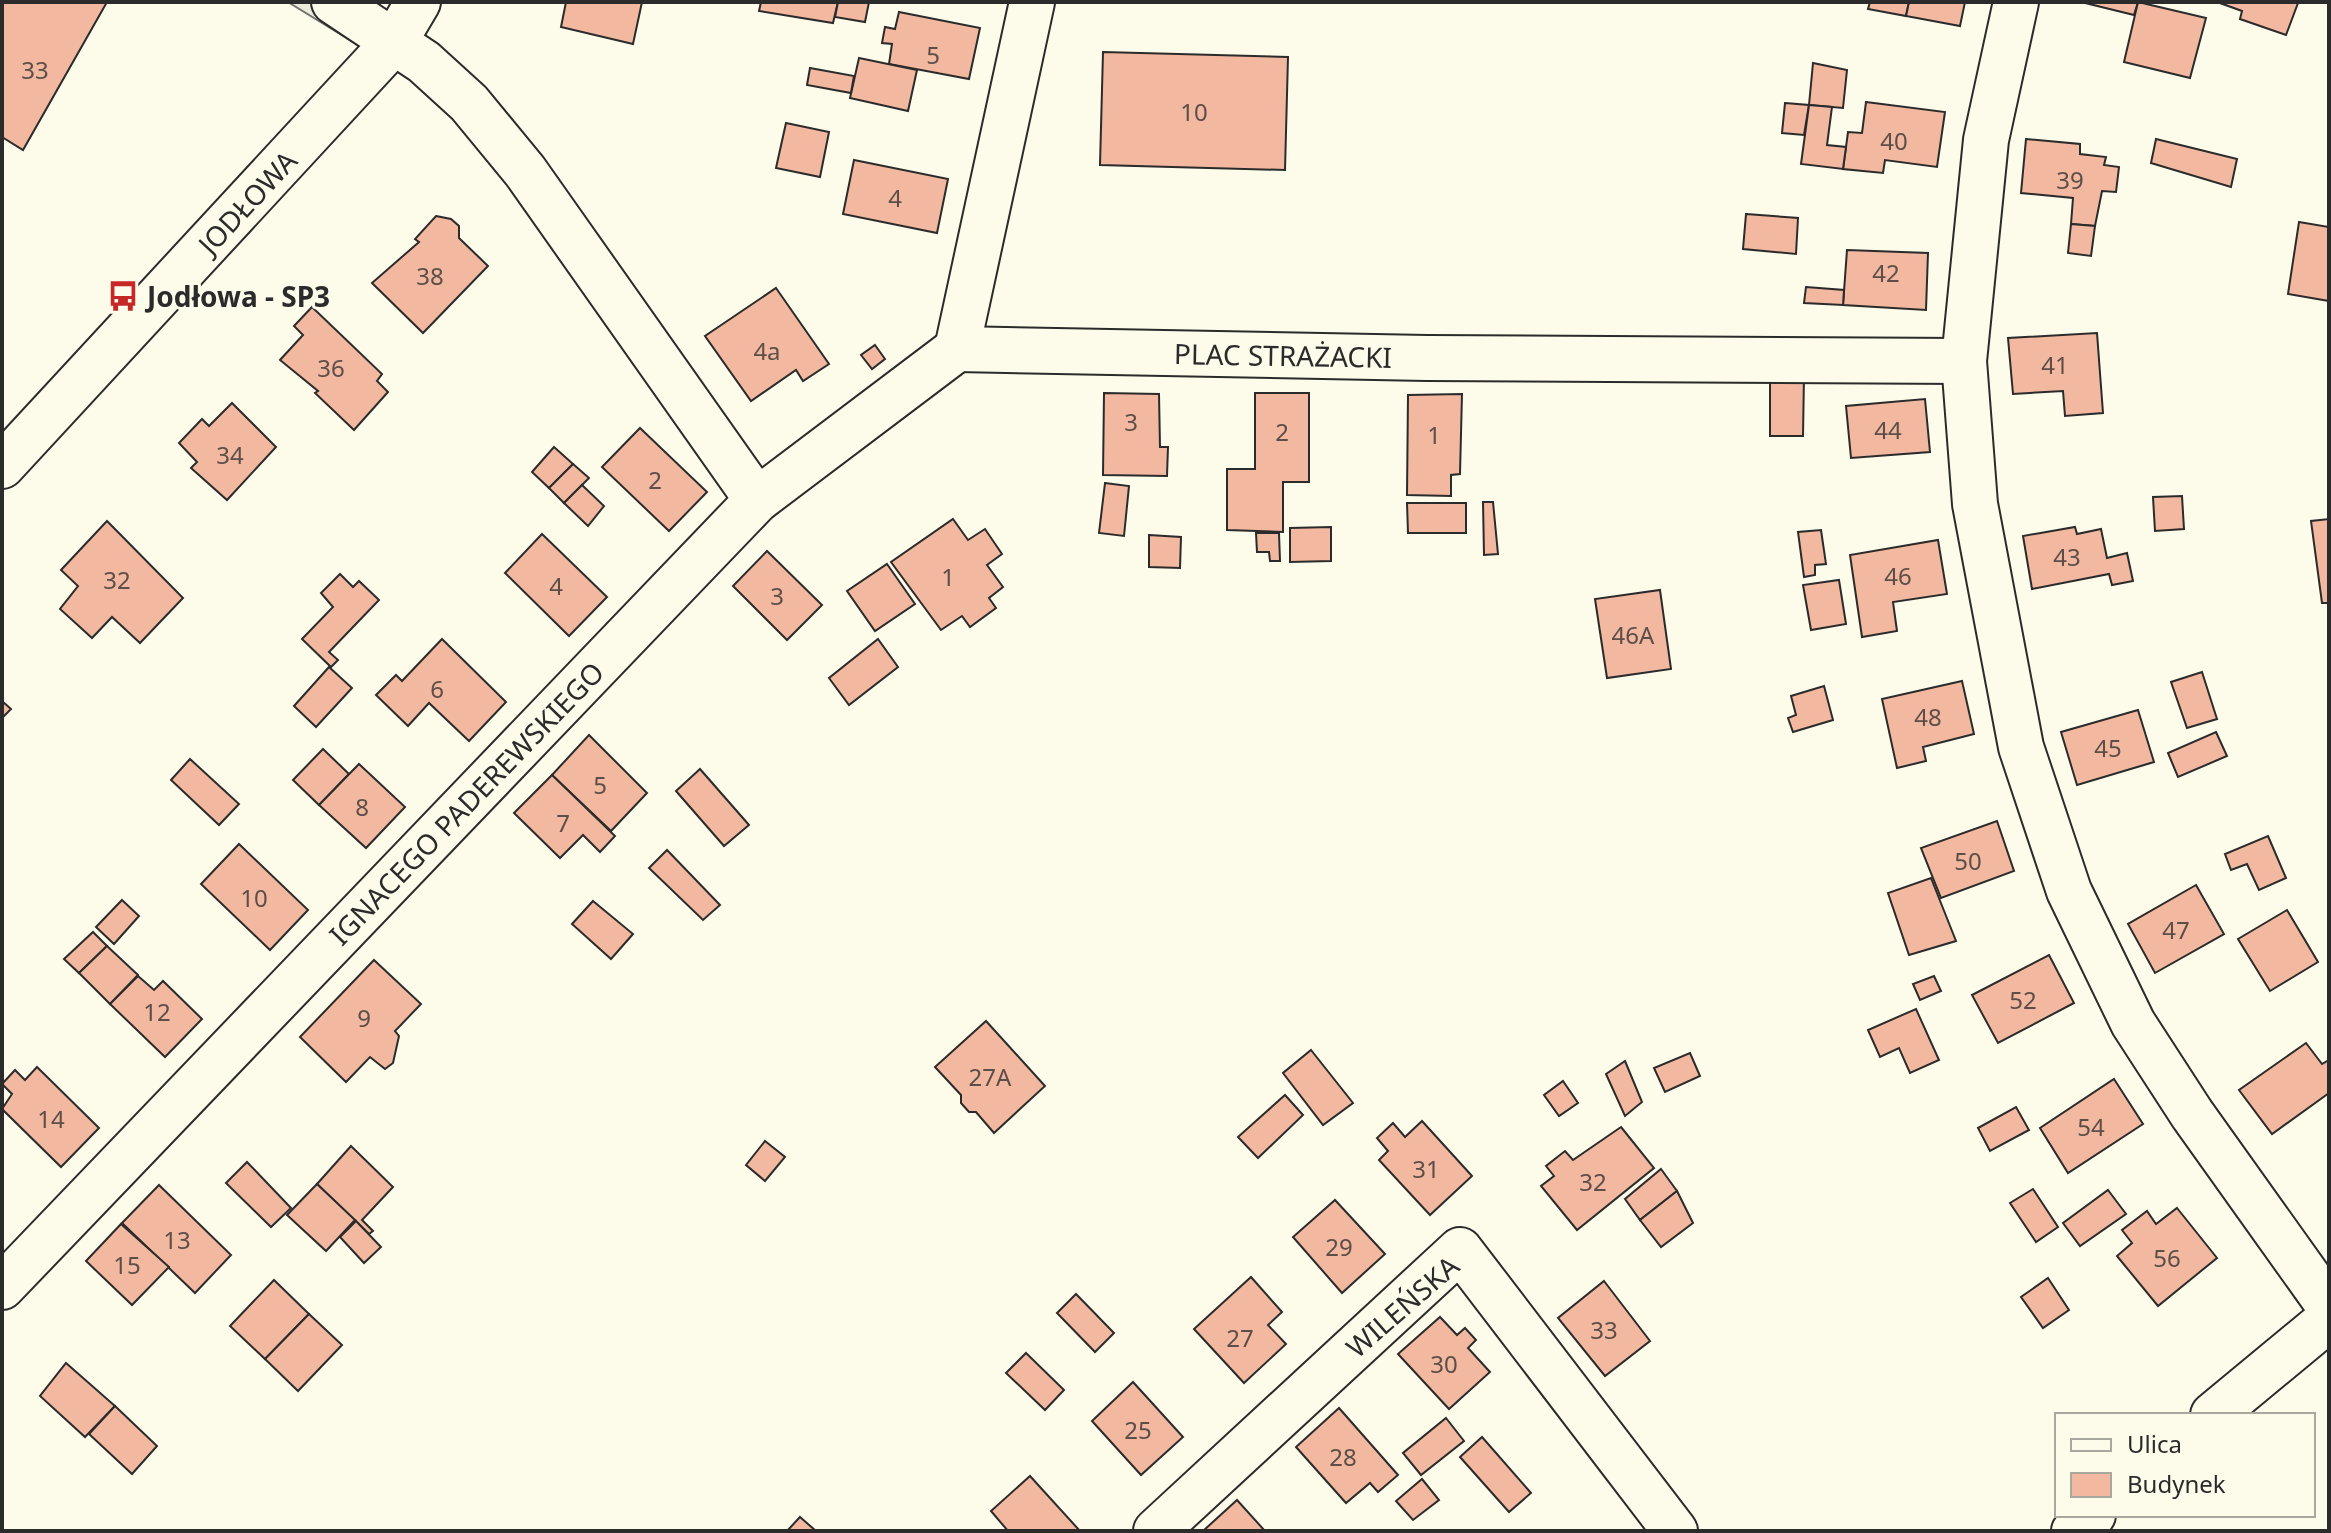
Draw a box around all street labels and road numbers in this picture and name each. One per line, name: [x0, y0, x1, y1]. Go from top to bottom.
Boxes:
street label: JODŁOWA: [187, 142, 305, 264]
street label: PLAC STRAŻACKI: [1174, 334, 1392, 376]
street label: IGNACEGO PADEREWSKIEGO: [320, 653, 612, 953]
street label: WILEŃSKA: [1338, 1246, 1466, 1365]

